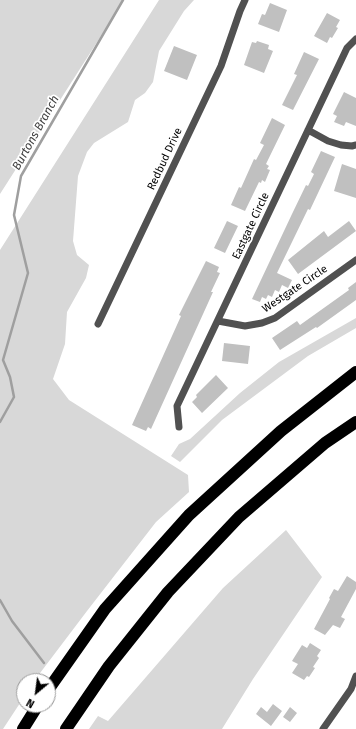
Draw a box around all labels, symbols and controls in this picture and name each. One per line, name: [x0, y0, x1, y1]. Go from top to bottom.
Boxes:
water label: Burtons Branch: [10, 93, 62, 173]
street label: Redbud Drive: [145, 126, 185, 192]
street label: Eastgate Circle: [230, 190, 272, 262]
street label: Westgate Circle: [260, 262, 330, 316]
north arrow: [16, 673, 56, 713]
text: N: [24, 696, 37, 711]

